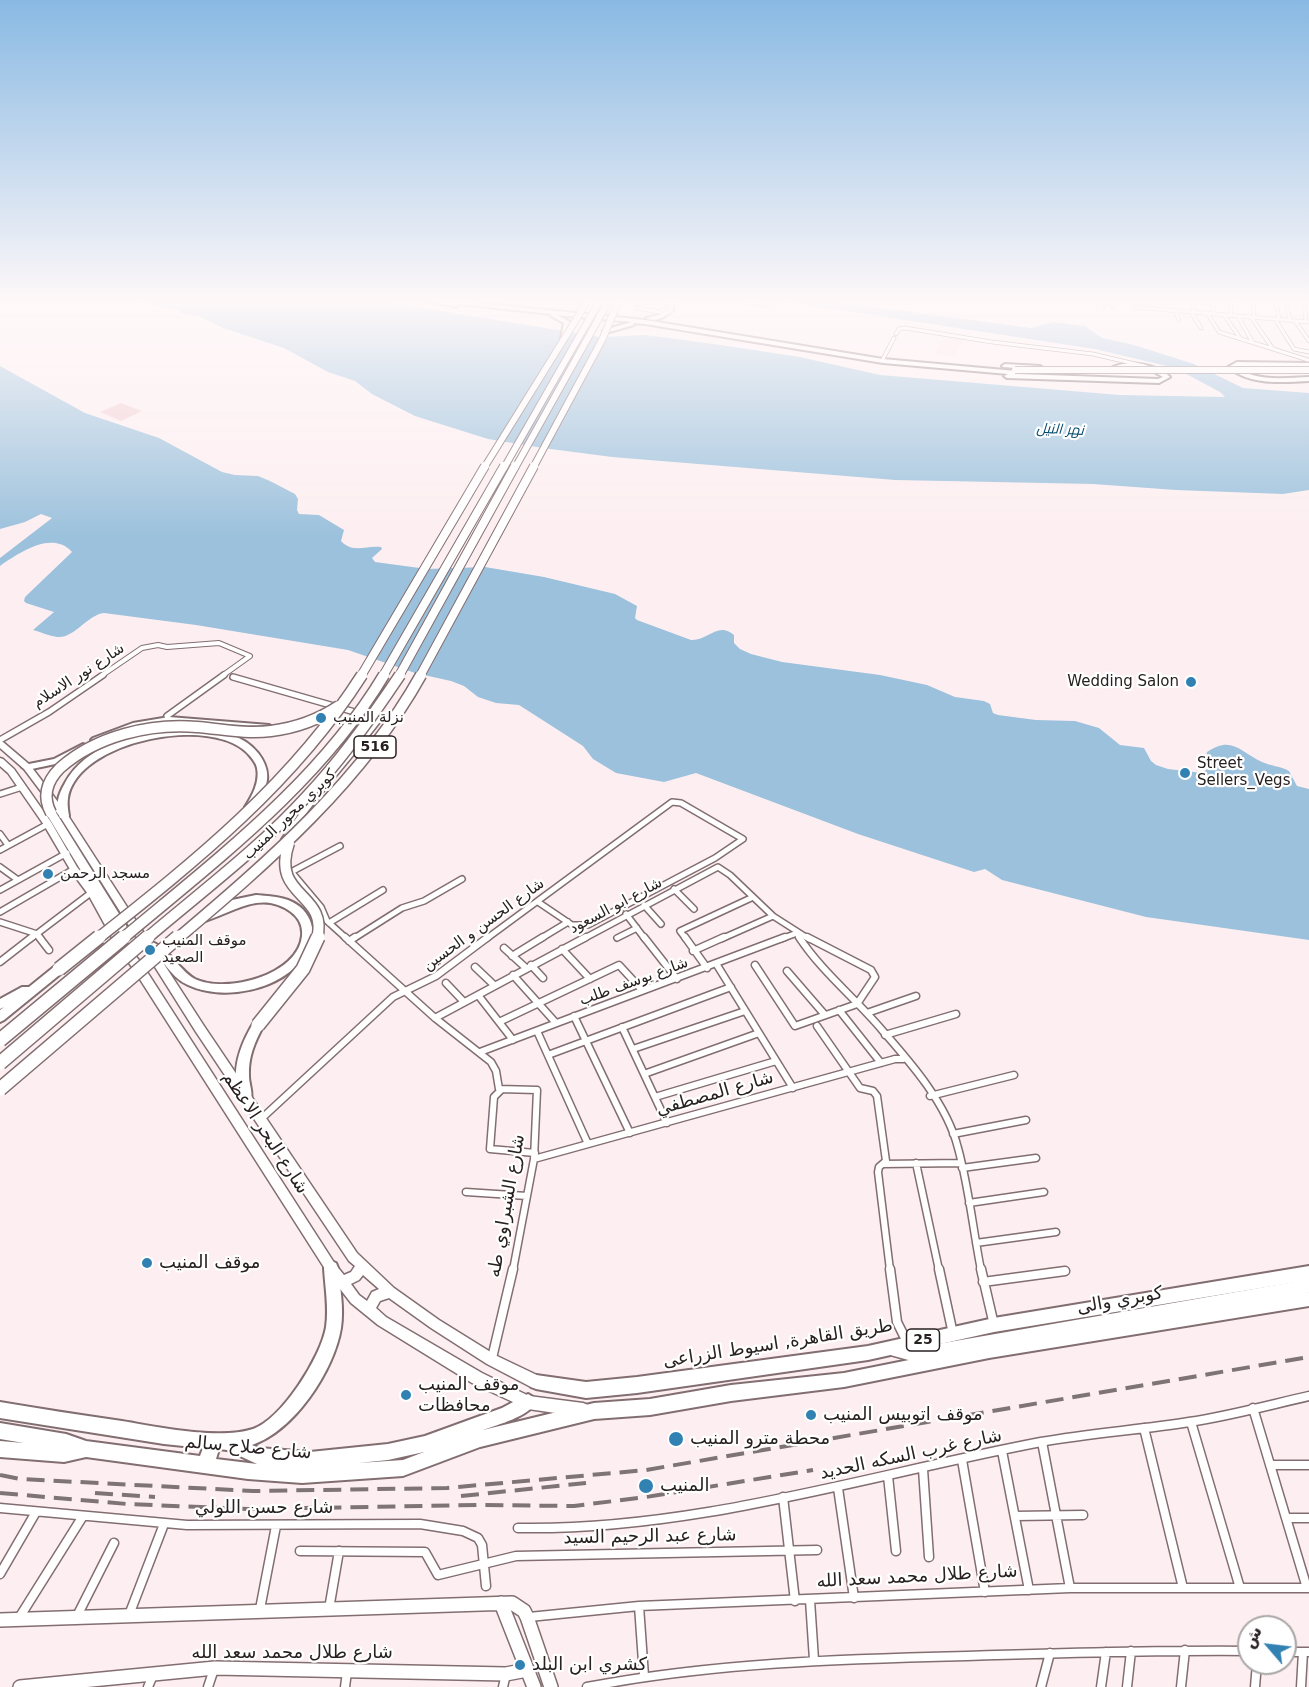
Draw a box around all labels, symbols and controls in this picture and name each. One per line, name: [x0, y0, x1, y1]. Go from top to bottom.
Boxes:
water label: نهر النيل: [1036, 420, 1084, 440]
street label: شارع نور الاسلام: [30, 640, 128, 712]
place label: Wedding Salon: [1067, 673, 1179, 691]
marker: Wedding Salon: [1184, 675, 1198, 689]
place label: نزلة المنيب: [333, 709, 404, 727]
marker: نزلة المنيب: [314, 711, 328, 725]
road number: 516: [354, 736, 396, 758]
place label: Street Sellers_Vegs: [1197, 755, 1290, 790]
street label: كوبري محور المنيب: [240, 766, 340, 864]
marker: Street Sellers_Vegs: [1178, 766, 1192, 780]
place label: مسجد الرحمن: [60, 865, 150, 883]
marker: مسجد الرحمن: [41, 867, 55, 881]
street label: شارع ابو السعود: [566, 874, 666, 938]
street label: شارع الحسن و الحسين: [420, 875, 548, 975]
place label: موقف المنيب الصعيد: [162, 932, 246, 967]
marker: موقف المنيب الصعيد: [143, 943, 157, 957]
street label: شارع يوسف طلب: [577, 954, 691, 1010]
street label: شارع المصطفي: [654, 1067, 776, 1121]
street label: شارع البحر الاعظم: [217, 1068, 313, 1198]
street label: شارع الشبراوي طه: [484, 1133, 530, 1279]
place label: موقف المنيب: [159, 1252, 260, 1274]
marker: موقف المنيب: [140, 1256, 154, 1270]
street label: كوبري والى: [1075, 1283, 1165, 1319]
street label: طريق القاهرة, اسيوط الزراعى: [662, 1315, 894, 1373]
road number: 25: [906, 1329, 940, 1351]
place label: موقف المنيب محافظات: [418, 1374, 519, 1416]
marker: موقف المنيب محافظات: [399, 1388, 413, 1402]
place label: موقف اتوبيس المنيب: [823, 1404, 983, 1426]
marker: موقف اتوبيس المنيب: [804, 1408, 818, 1422]
street label: شارع غرب السكه الحديد: [818, 1425, 1004, 1485]
place label: محطة مترو المنيب: [690, 1428, 830, 1450]
marker: محطة مترو المنيب: [667, 1430, 685, 1448]
street label: شارع صلاح سالم: [184, 1432, 312, 1464]
place label: المنيب: [660, 1475, 709, 1497]
marker: المنيب: [637, 1477, 655, 1495]
street label: شارع حسن اللولي: [195, 1497, 333, 1519]
street label: شارع عبد الرحيم السيد: [563, 1525, 737, 1549]
street label: شارع طلال محمد سعد الله: [816, 1561, 1018, 1593]
north arrow: [1237, 1615, 1297, 1675]
text: ش: [1239, 1623, 1266, 1651]
street label: شارع طلال محمد سعد الله: [191, 1642, 393, 1664]
place label: كشري ابن البلد: [532, 1654, 647, 1676]
marker: كشري ابن البلد: [513, 1658, 527, 1672]

